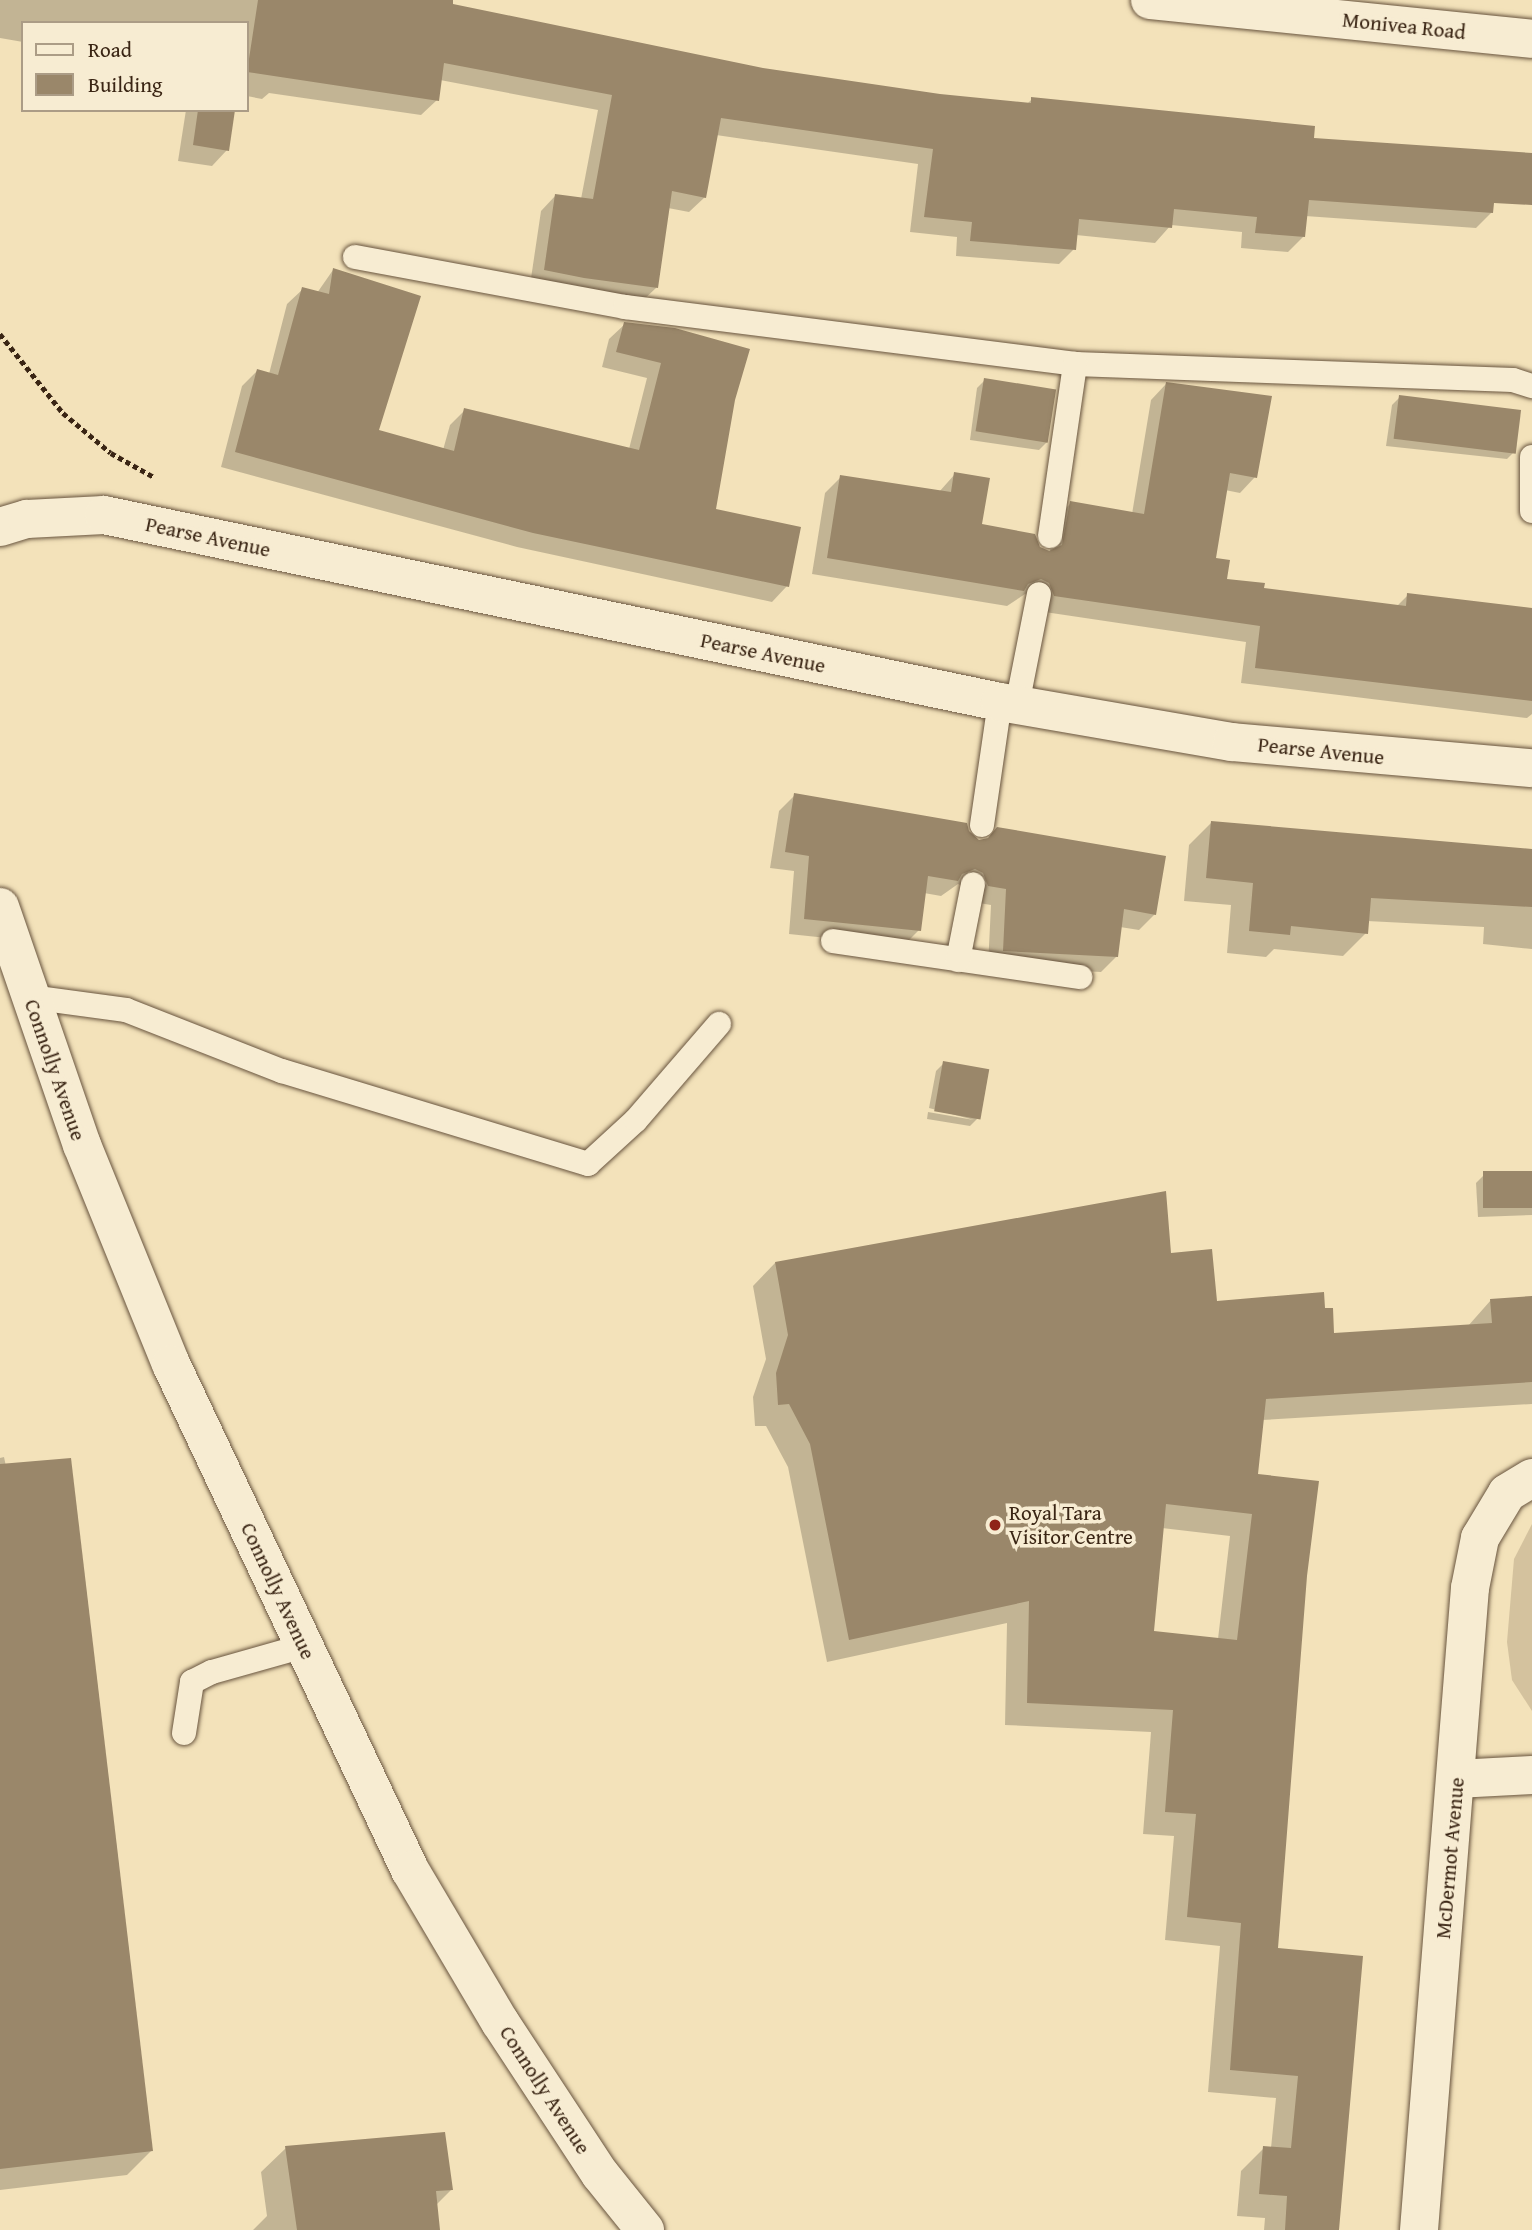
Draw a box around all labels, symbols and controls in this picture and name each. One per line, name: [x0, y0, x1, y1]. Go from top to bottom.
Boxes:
street label: Monivea Road: [1341, 7, 1467, 45]
legend: [21, 21, 248, 112]
text: Road: [88, 34, 132, 65]
text: Building: [88, 69, 162, 100]
street label: Pearse Avenue: [143, 511, 273, 563]
street label: Pearse Avenue: [698, 627, 828, 679]
street label: Pearse Avenue: [1256, 732, 1386, 770]
street label: Connolly Avenue: [19, 996, 91, 1144]
place label: Royal Tara Visitor Centre: [1009, 1500, 1133, 1550]
marker: Royal Tara Visitor Centre: [987, 1517, 1003, 1533]
street label: Connolly Avenue: [235, 1519, 321, 1663]
street label: McDermot Avenue: [1430, 1776, 1470, 1940]
street label: Connolly Avenue: [494, 2021, 596, 2159]

